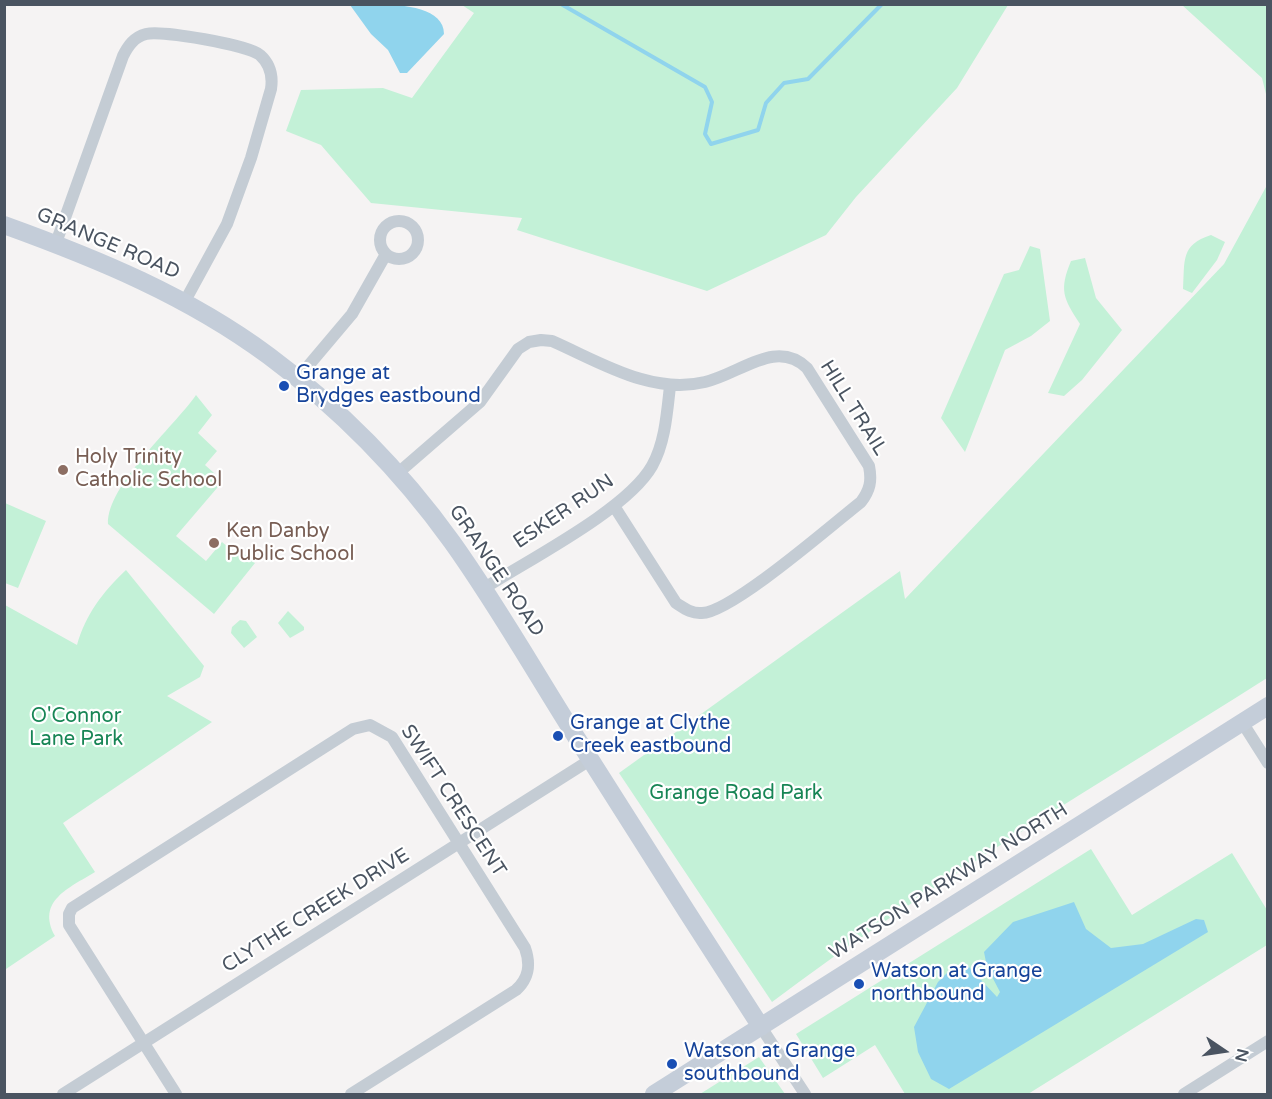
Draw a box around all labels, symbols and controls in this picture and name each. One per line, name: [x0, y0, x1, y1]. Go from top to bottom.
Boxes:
street label: GRANGE ROAD: [33, 203, 183, 285]
street label: HILL TRAIL: [814, 356, 892, 460]
place label: Grange at Brydges eastbound: [296, 362, 481, 409]
marker: Grange at Brydges eastbound: [277, 379, 291, 393]
place label: Holy Trinity Catholic School: [75, 446, 222, 493]
marker: Holy Trinity Catholic School: [56, 463, 70, 477]
street label: ESKER RUN: [509, 470, 619, 554]
street label: GRANGE ROAD: [443, 501, 549, 641]
place label: Ken Danby Public School: [226, 520, 354, 567]
marker: Ken Danby Public School: [207, 536, 221, 550]
park label: O'Connor Lane Park: [29, 705, 123, 752]
place label: Grange at Clythe Creek eastbound: [570, 712, 731, 759]
street label: SWIFT CRESCENT: [395, 721, 511, 881]
marker: Grange at Clythe Creek eastbound: [551, 729, 565, 743]
park label: Grange Road Park: [649, 782, 823, 806]
street label: WATSON PARKWAY NORTH: [825, 798, 1073, 966]
street label: CLYTHE CREEK DRIVE: [218, 844, 414, 978]
place label: Watson at Grange northbound: [871, 960, 1042, 1007]
marker: Watson at Grange northbound: [852, 977, 866, 991]
north arrow: [1194, 1021, 1254, 1081]
place label: Watson at Grange southbound: [684, 1040, 855, 1087]
text: N: [1230, 1047, 1253, 1064]
marker: Watson at Grange southbound: [665, 1057, 679, 1071]

